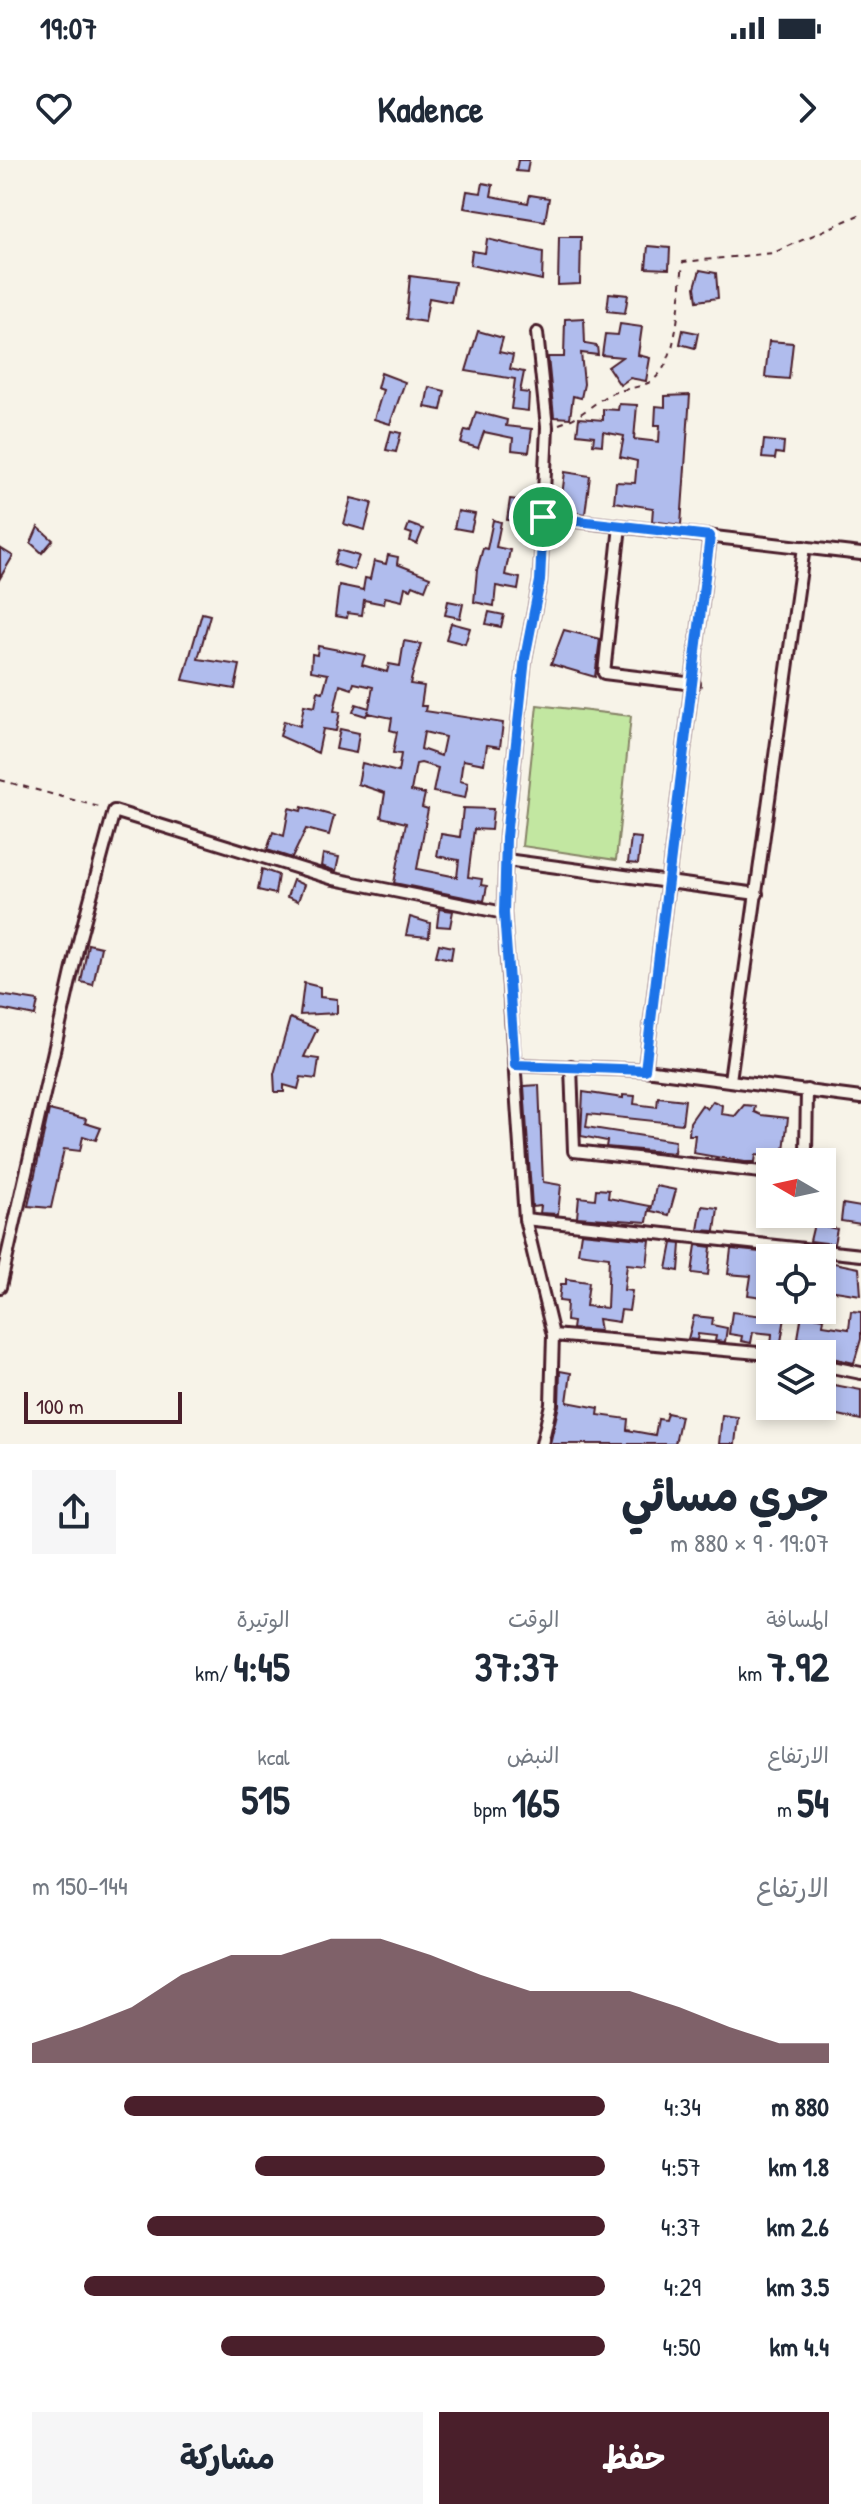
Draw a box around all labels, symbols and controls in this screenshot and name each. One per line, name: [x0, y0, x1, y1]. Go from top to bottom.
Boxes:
text: 19:07: [40, 8, 97, 48]
text: Kadence: [378, 84, 483, 133]
icon: heart: [32, 86, 76, 130]
icon: forward: [785, 86, 829, 130]
pin: [509, 483, 577, 551]
icon: arrive: [521, 495, 565, 539]
north arrow: [756, 1148, 836, 1228]
map controls: [756, 1148, 836, 1420]
button: locate: [756, 1244, 836, 1324]
button: layers: [756, 1340, 836, 1420]
scale bar: [24, 1388, 182, 1424]
text: 100 m: [36, 1391, 84, 1421]
text: جري مسائي: [621, 1465, 829, 1525]
button: share: [32, 1470, 116, 1554]
text: 19:07 · 9 × 880 m: [670, 1525, 829, 1560]
text: الوتيرة: [237, 1604, 290, 1634]
text: الوقت: [508, 1604, 559, 1634]
text: المسافة: [766, 1604, 829, 1634]
text: 4:45: [233, 1639, 290, 1693]
text: 37:37: [475, 1639, 559, 1693]
text: 7.92: [767, 1639, 829, 1693]
text: /km: [195, 1658, 233, 1688]
text: km: [738, 1658, 767, 1688]
text: النبض: [507, 1740, 559, 1770]
text: الارتفاع: [767, 1740, 829, 1770]
text: kcal: [258, 1742, 290, 1772]
text: 515: [241, 1772, 290, 1826]
text: 165: [512, 1775, 559, 1829]
text: 54: [797, 1775, 829, 1829]
text: bpm: [473, 1794, 512, 1824]
text: m: [777, 1794, 797, 1824]
text: 144–150 m: [32, 1868, 128, 1903]
text: الارتفاع: [756, 1870, 829, 1905]
text: 4:34: [664, 2089, 701, 2124]
text: 880 m: [771, 2089, 829, 2124]
text: 4:57: [661, 2149, 701, 2184]
text: 1.8 km: [768, 2149, 829, 2184]
text: 4:37: [661, 2209, 701, 2244]
text: 2.6 km: [766, 2209, 829, 2244]
text: 4:29: [664, 2269, 701, 2304]
text: 3.5 km: [766, 2269, 829, 2304]
text: 4:50: [663, 2329, 701, 2364]
text: 4.4 km: [769, 2329, 829, 2364]
button: مشاركة: [32, 2412, 423, 2504]
button: حفظ: [439, 2412, 829, 2504]

